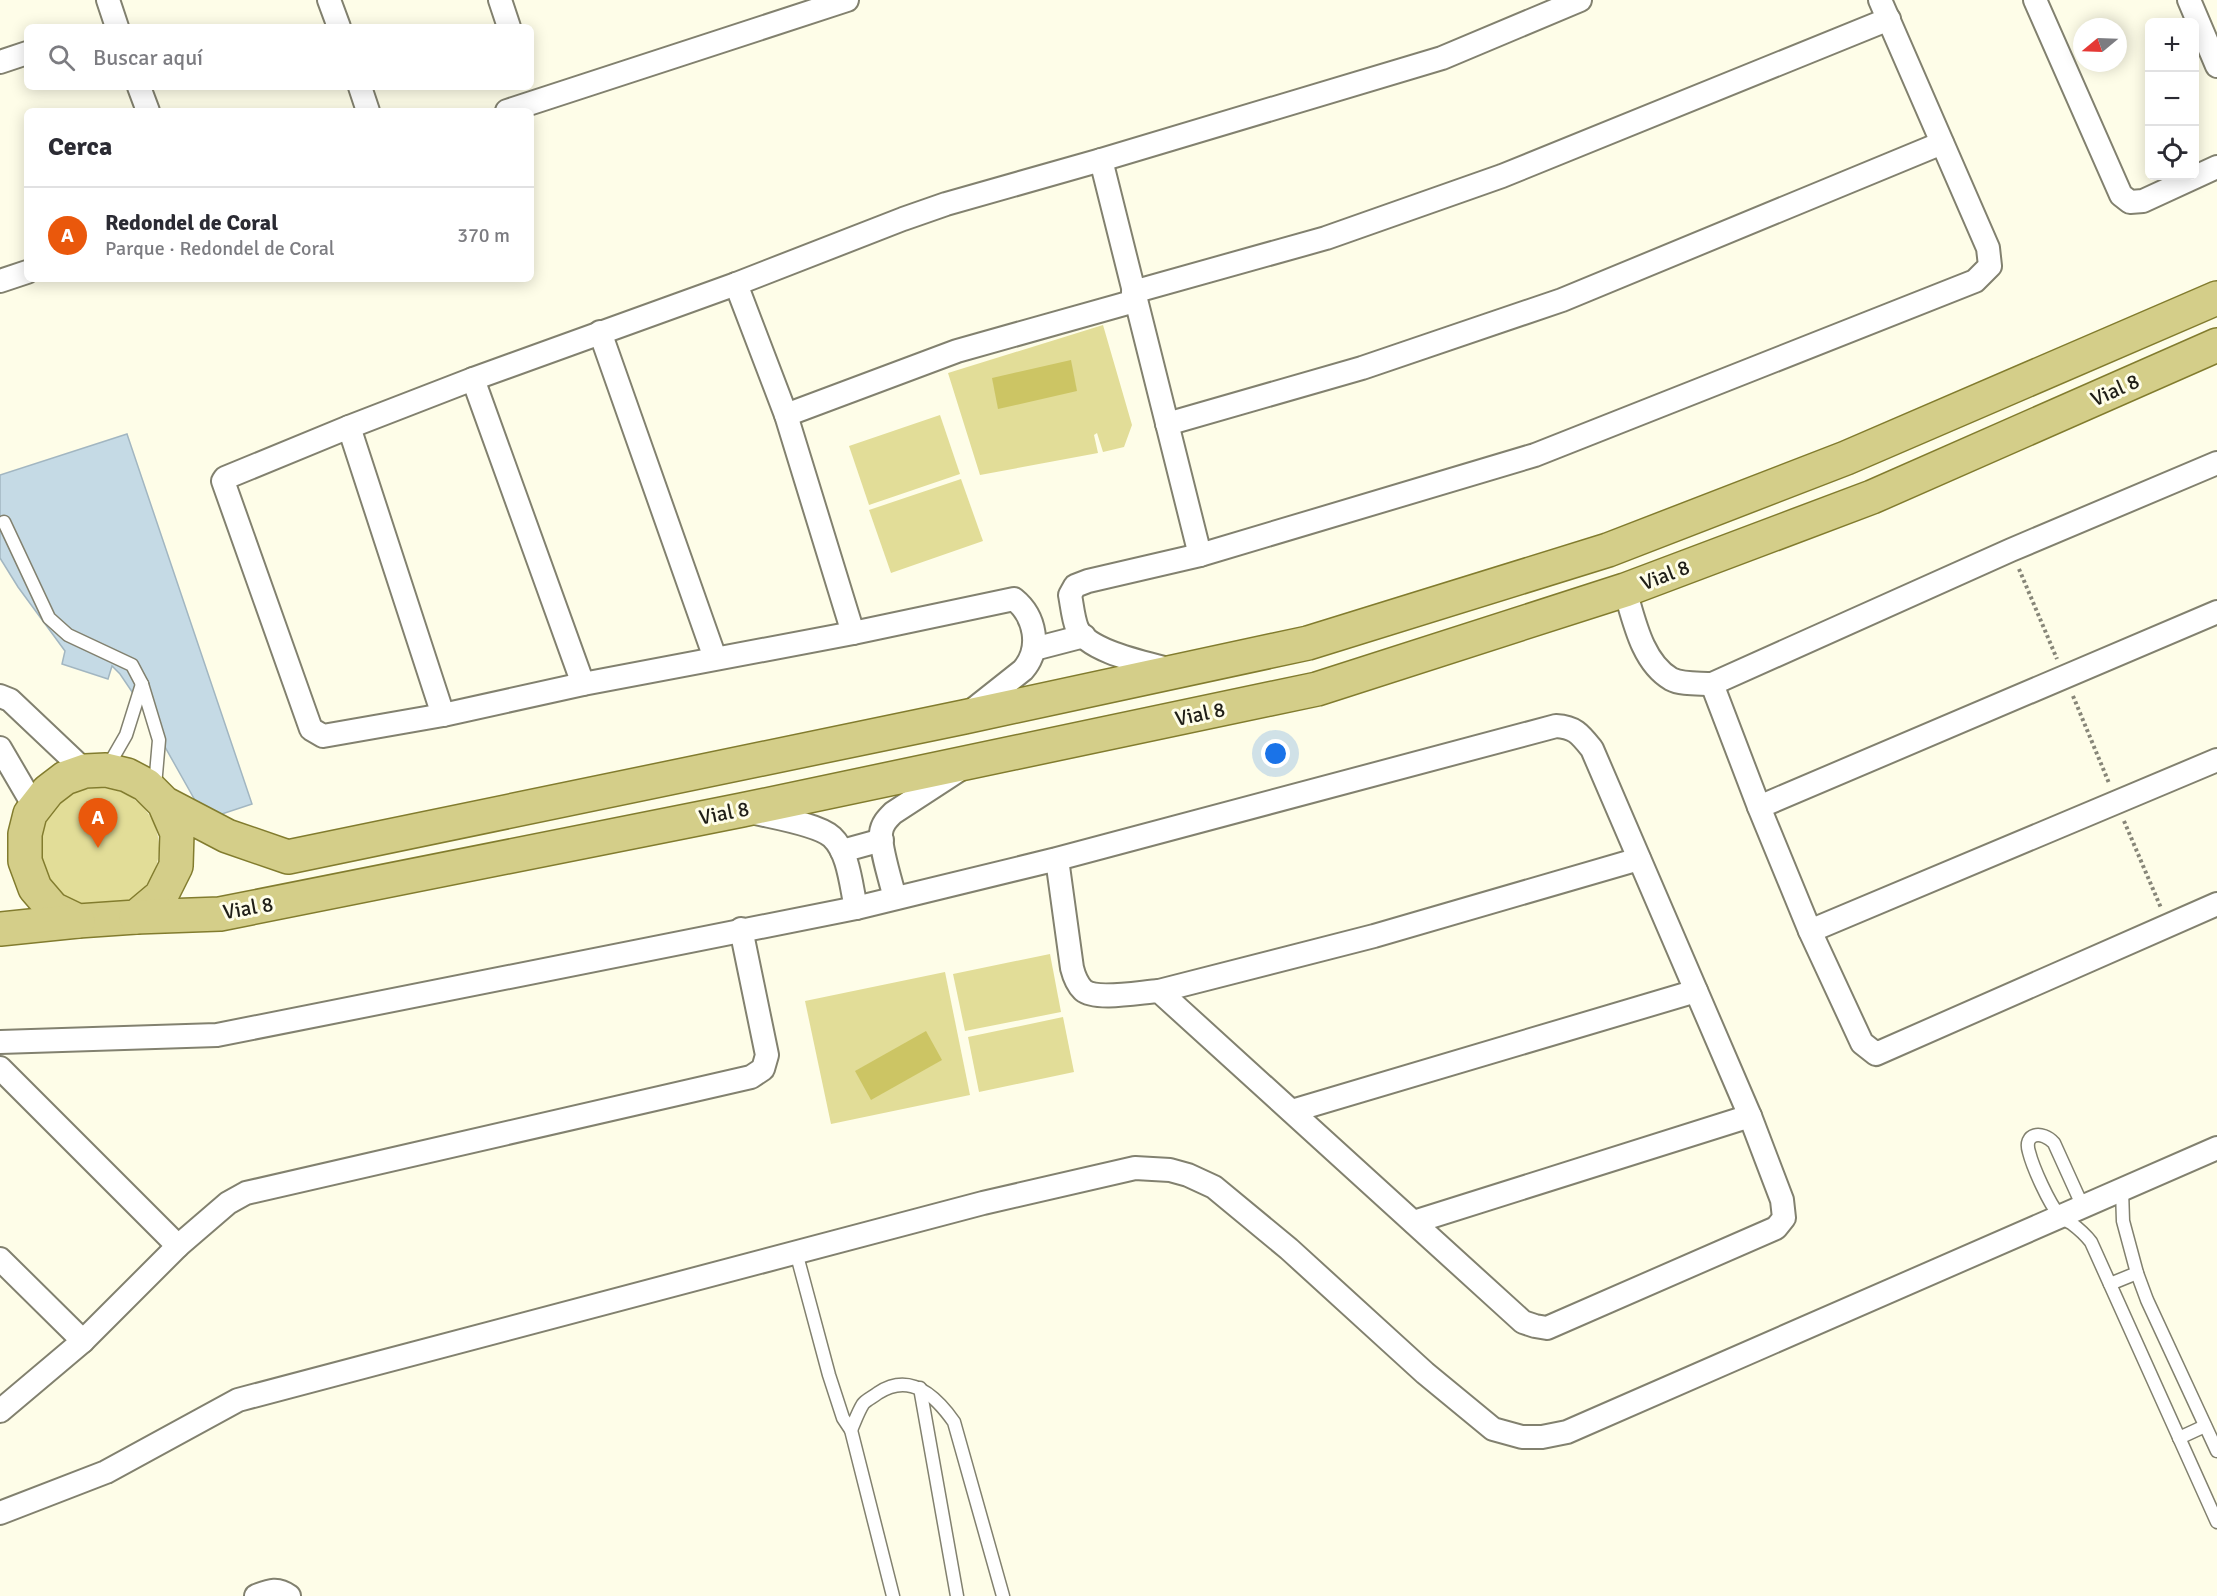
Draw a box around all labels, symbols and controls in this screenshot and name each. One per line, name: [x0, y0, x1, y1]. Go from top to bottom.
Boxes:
north arrow: [2073, 18, 2127, 72]
map controls: [2145, 18, 2199, 180]
button: +: [2145, 18, 2199, 72]
search box: [24, 24, 534, 90]
icon: search: [45, 41, 78, 74]
text: Buscar aquí: [93, 44, 203, 71]
button: −: [2145, 72, 2199, 126]
button: locate: [2145, 126, 2199, 180]
text: Cerca: [48, 131, 112, 163]
text: Redondel de Coral: [105, 209, 278, 236]
text: A: [61, 223, 74, 248]
text: 370 m: [457, 223, 510, 248]
text: Parque · Redondel de Coral: [105, 236, 335, 261]
street label: Vial 8: [2087, 368, 2143, 412]
street label: Vial 8: [1637, 554, 1693, 596]
street label: Vial 8: [1173, 696, 1227, 732]
your location: [1261, 739, 1290, 768]
street label: Vial 8: [697, 795, 751, 831]
pin: A: [78, 798, 118, 848]
street label: Vial 8: [221, 891, 275, 925]

